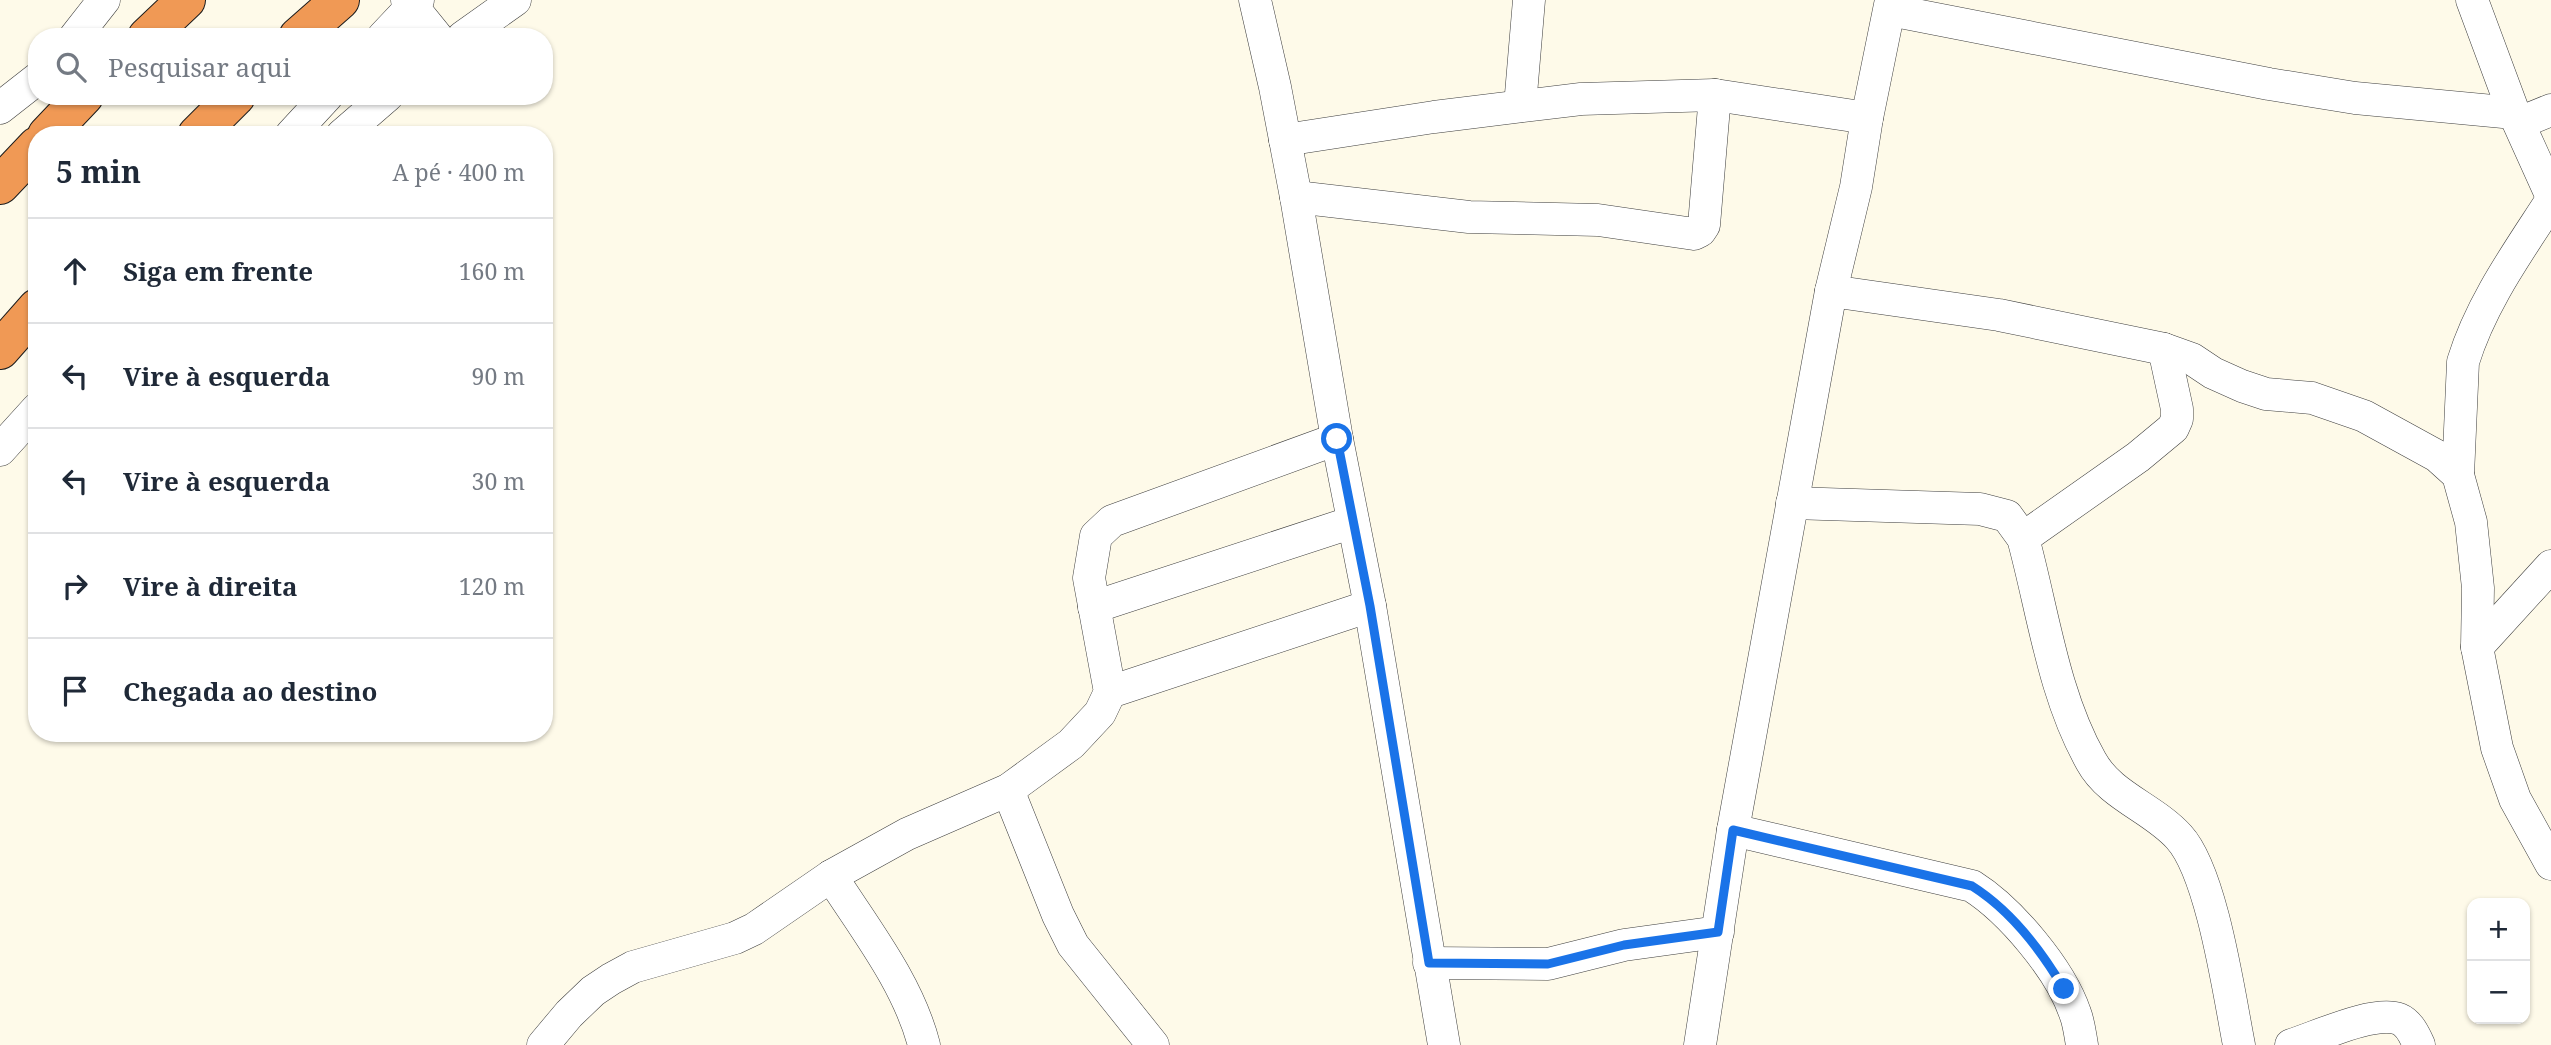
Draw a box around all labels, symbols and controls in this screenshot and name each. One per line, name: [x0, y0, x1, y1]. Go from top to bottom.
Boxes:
search box: [28, 28, 553, 105]
icon: search: [52, 48, 90, 86]
text: Pesquisar aqui: [108, 49, 291, 85]
text: 5 min: [56, 151, 141, 192]
text: A pé · 400 m: [392, 156, 525, 188]
icon: ahead: [56, 252, 94, 290]
text: Siga em frente: [123, 253, 313, 289]
text: 160 m: [459, 255, 525, 287]
icon: left: [56, 357, 94, 395]
text: Vire à esquerda: [123, 358, 330, 394]
text: 90 m: [472, 360, 525, 392]
route start: [1321, 423, 1352, 454]
icon: left: [56, 462, 94, 500]
text: Vire à esquerda: [123, 463, 330, 499]
text: 30 m: [472, 465, 525, 497]
icon: right: [56, 567, 94, 605]
text: Vire à direita: [123, 568, 298, 604]
text: 120 m: [459, 570, 525, 602]
icon: arrive: [56, 672, 94, 710]
text: Chegada ao destino: [123, 673, 378, 709]
map controls: [2467, 898, 2530, 1024]
button: +: [2467, 898, 2530, 961]
button: −: [2467, 961, 2530, 1024]
route end: [2048, 973, 2079, 1004]

